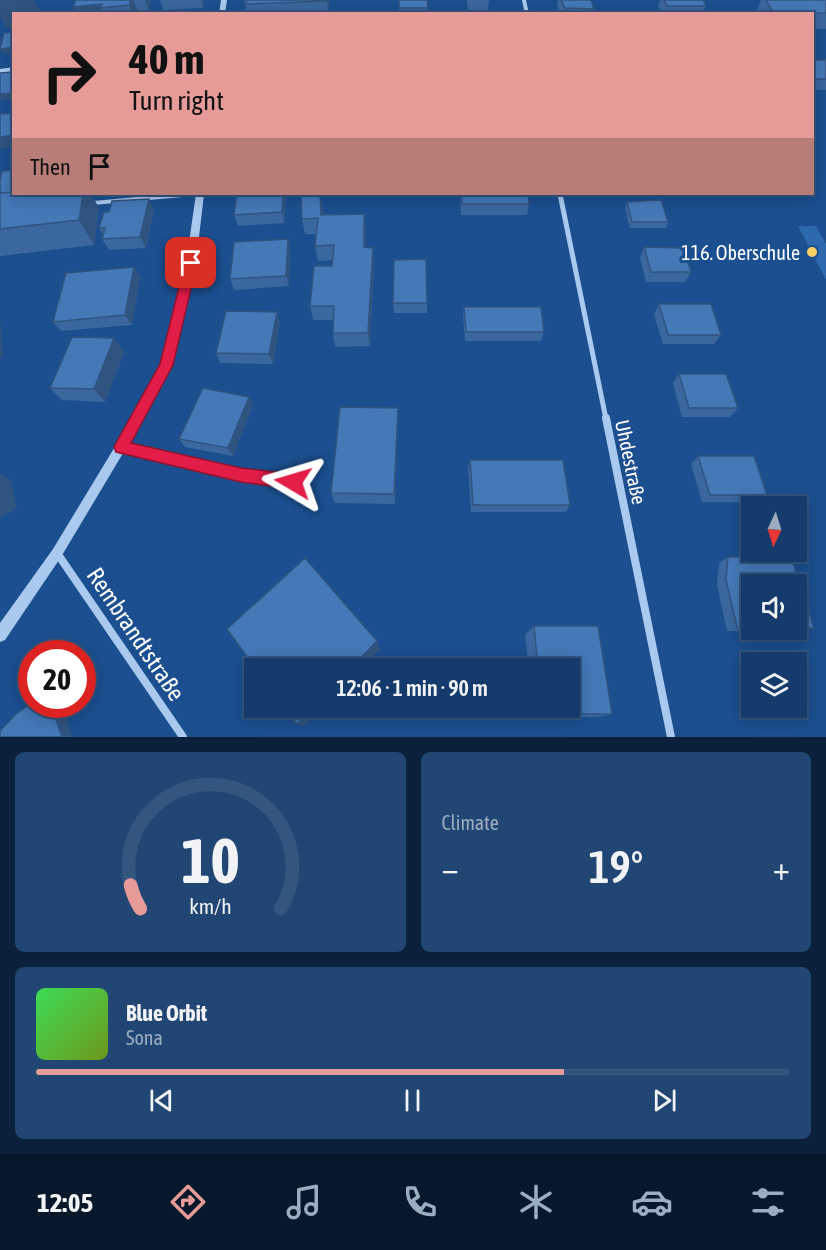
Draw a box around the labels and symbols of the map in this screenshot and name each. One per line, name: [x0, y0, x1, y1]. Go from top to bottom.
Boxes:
pin: [165, 237, 216, 288]
place label: 116. Oberschule: [681, 241, 800, 264]
marker: 116. Oberschule: [805, 245, 819, 259]
street label: Uhdestraße: [611, 417, 651, 507]
position arrow: [261, 450, 325, 514]
north arrow: [741, 496, 807, 562]
street label: Rembrandtstraße: [82, 562, 190, 706]
speed limit sign: 20: [18, 640, 96, 718]

